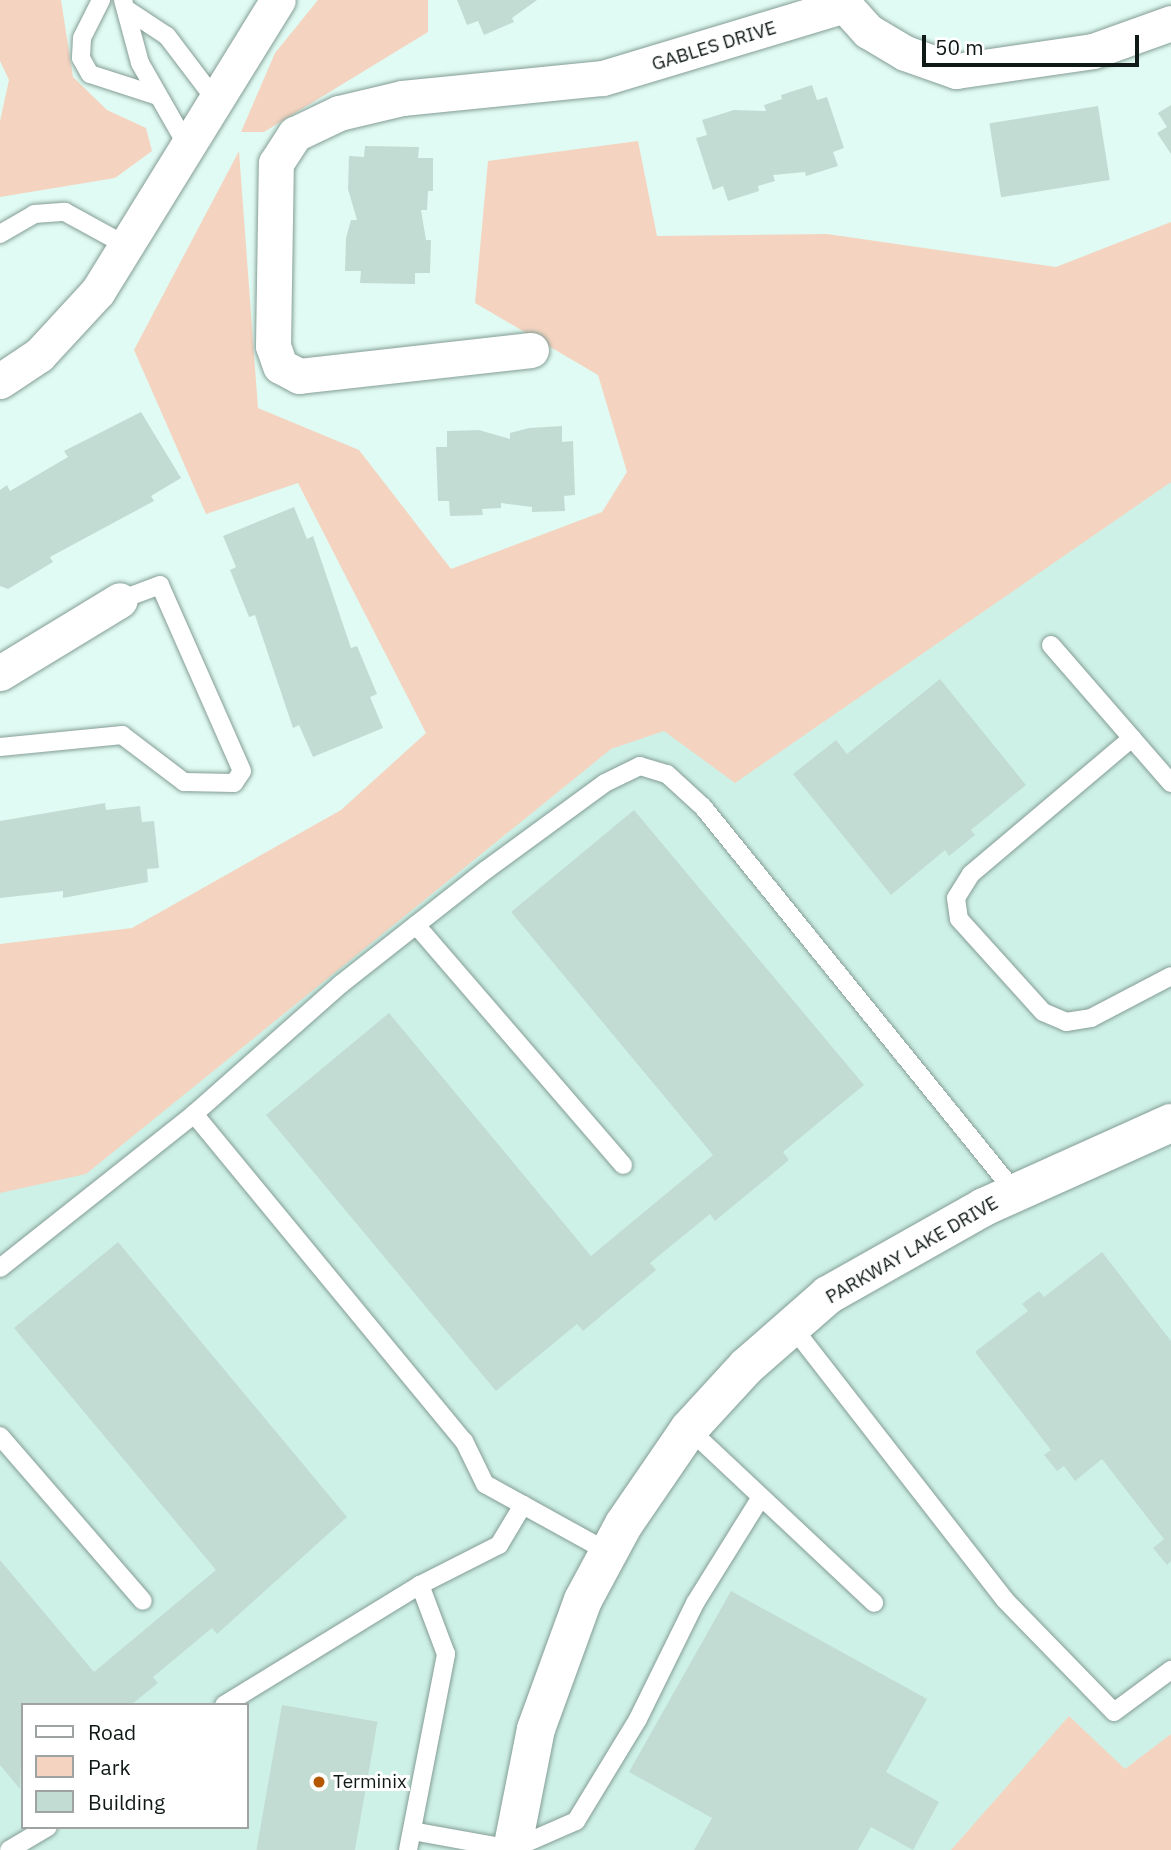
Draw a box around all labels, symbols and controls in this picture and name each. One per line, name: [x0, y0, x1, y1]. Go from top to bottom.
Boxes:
street label: GABLES DRIVE: [649, 16, 779, 76]
scale bar: [926, 21, 1143, 65]
text: 50 m: [935, 33, 984, 61]
street label: PARKWAY LAKE DRIVE: [822, 1191, 1002, 1309]
legend: [21, 1703, 248, 1829]
text: Road: [88, 1718, 136, 1746]
text: Park: [88, 1753, 131, 1781]
place label: Terminix: [333, 1771, 407, 1793]
marker: Terminix: [311, 1774, 327, 1790]
text: Building: [88, 1788, 165, 1816]

